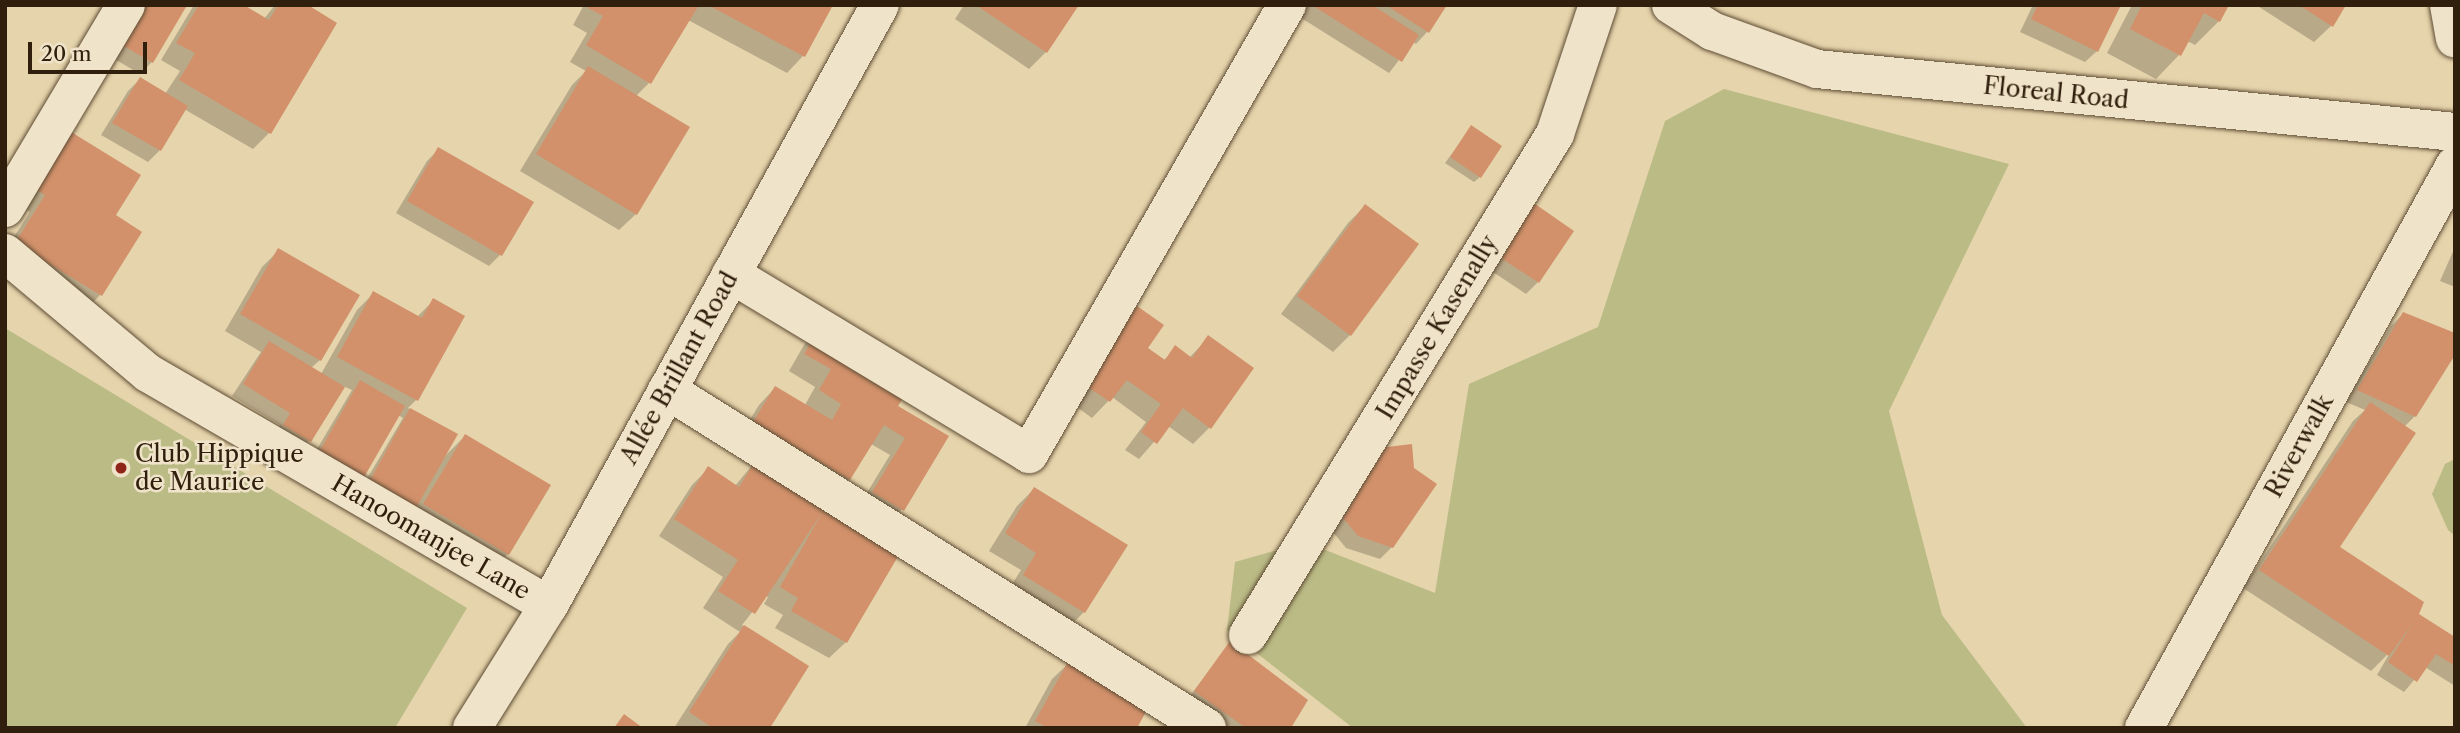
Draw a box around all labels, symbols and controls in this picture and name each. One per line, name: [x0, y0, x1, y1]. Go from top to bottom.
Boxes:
scale bar: [32, 28, 150, 72]
text: 20 m: [41, 41, 92, 66]
street label: Floreal Road: [1982, 71, 2130, 115]
street label: Impasse Kasenally: [1371, 230, 1503, 424]
street label: Allée Brillant Road: [614, 267, 744, 469]
street label: Riverwalk: [2259, 389, 2339, 503]
place label: Club Hippique de Maurice: [135, 440, 304, 496]
marker: Club Hippique de Maurice: [113, 460, 129, 476]
street label: Hanoomanjee Lane: [327, 468, 535, 606]

